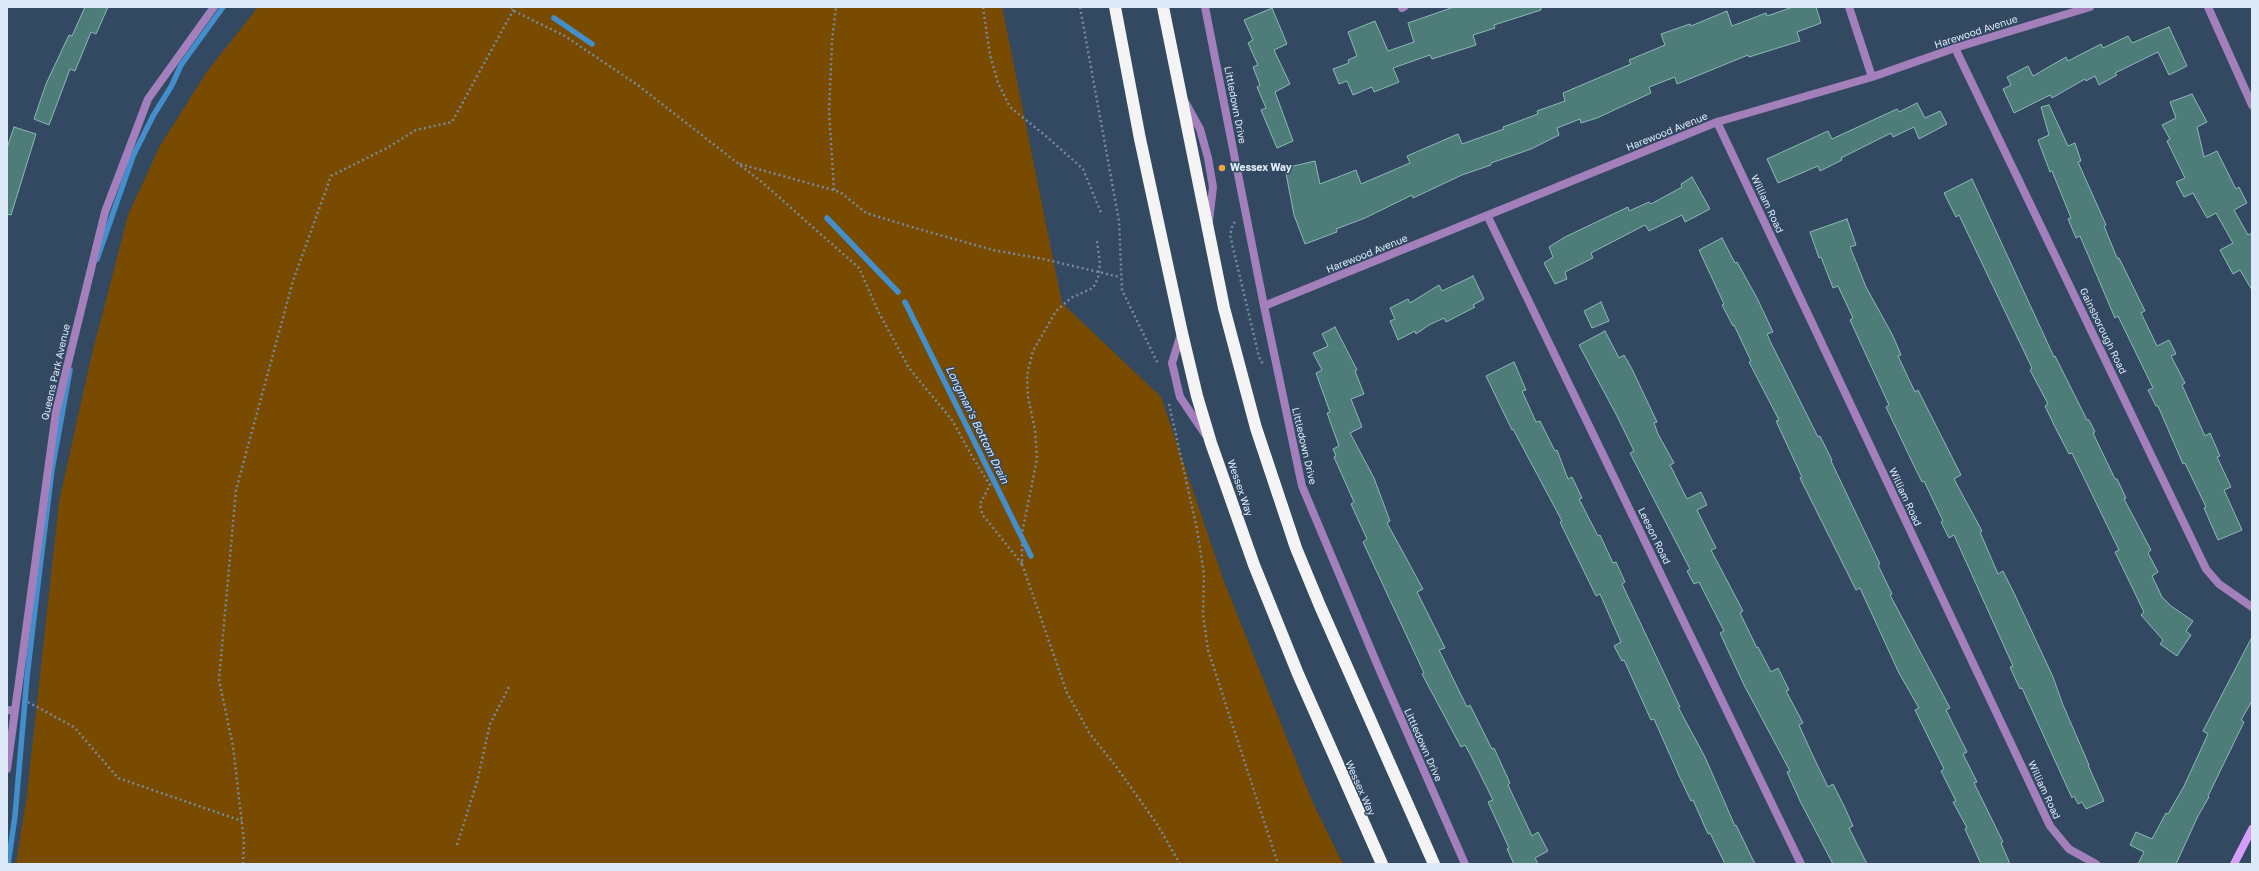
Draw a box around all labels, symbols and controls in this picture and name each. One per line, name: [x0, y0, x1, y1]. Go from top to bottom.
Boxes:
street label: Harewood Avenue: [1933, 13, 2019, 51]
street label: Littledown Drive: [1222, 65, 1248, 145]
street label: Harewood Avenue: [1625, 110, 1709, 154]
place label: Wessex Way: [1230, 162, 1292, 174]
marker: Wessex Way: [1217, 163, 1227, 173]
street label: William Road: [1748, 173, 1786, 235]
street label: Harewood Avenue: [1325, 232, 1409, 276]
street label: Gainsborough Road: [2077, 286, 2129, 376]
street label: Queens Park Avenue: [39, 323, 73, 421]
water label: Longman's Bottom Drain: [943, 364, 1011, 486]
street label: Littledown Drive: [1289, 406, 1319, 486]
street label: Wessex Way: [1225, 458, 1255, 518]
street label: William Road: [1886, 466, 1924, 528]
street label: Leeson Road: [1635, 506, 1673, 566]
street label: Littledown Drive: [1402, 707, 1444, 783]
street label: Wessex Way: [1342, 758, 1378, 818]
street label: William Road: [2025, 759, 2063, 821]

